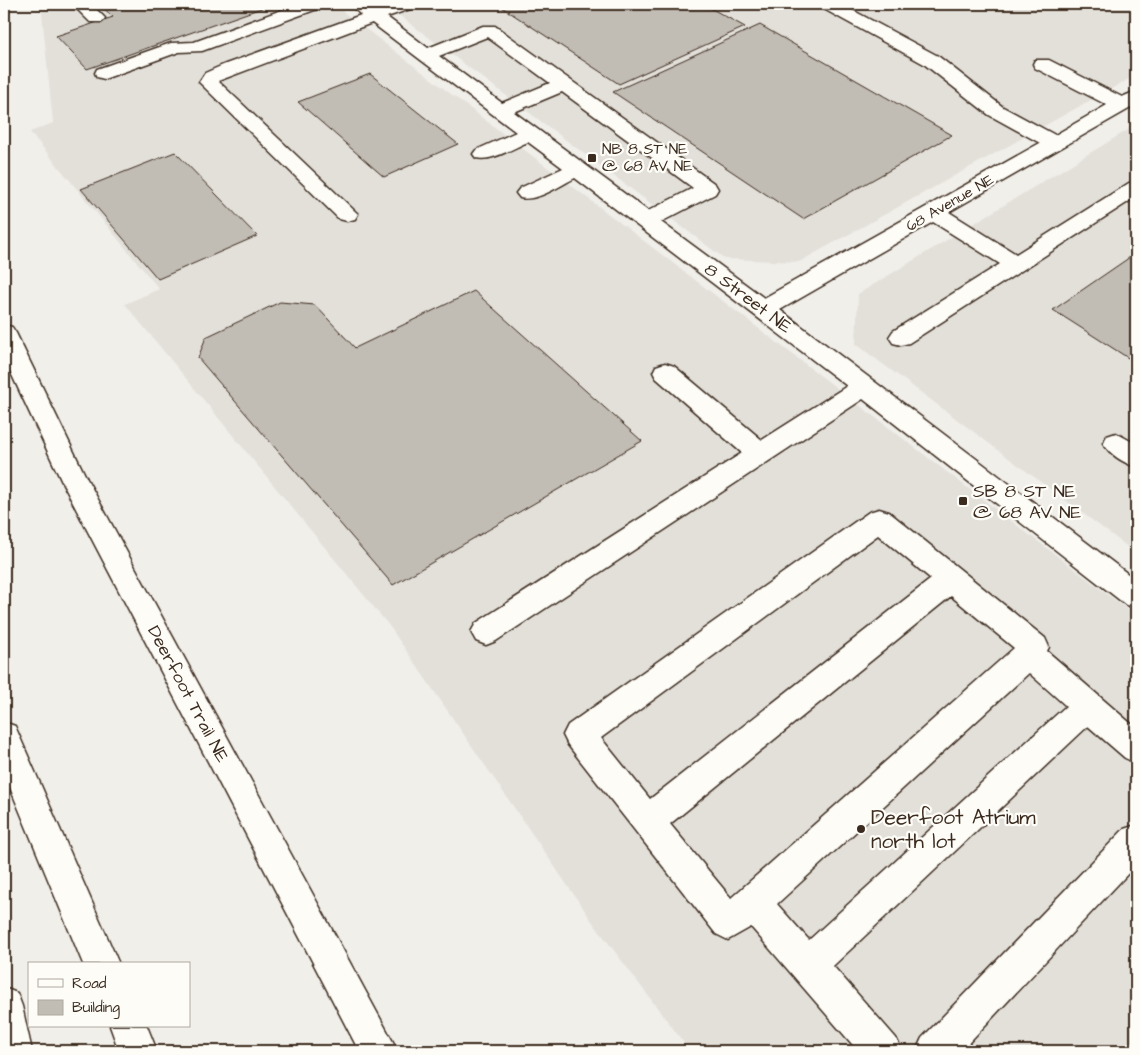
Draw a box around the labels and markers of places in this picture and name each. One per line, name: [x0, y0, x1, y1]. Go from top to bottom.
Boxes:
place label: NB 8 ST NE @ 68 AV NE: [602, 139, 692, 177]
marker: NB 8 ST NE @ 68 AV NE: [586, 152, 598, 164]
place label: SB 8 ST NE @ 68 AV NE: [973, 479, 1081, 525]
marker: SB 8 ST NE @ 68 AV NE: [957, 495, 969, 507]
place label: Deerfoot Atrium north lot: [871, 803, 1036, 856]
marker: Deerfoot Atrium north lot: [855, 823, 867, 835]

